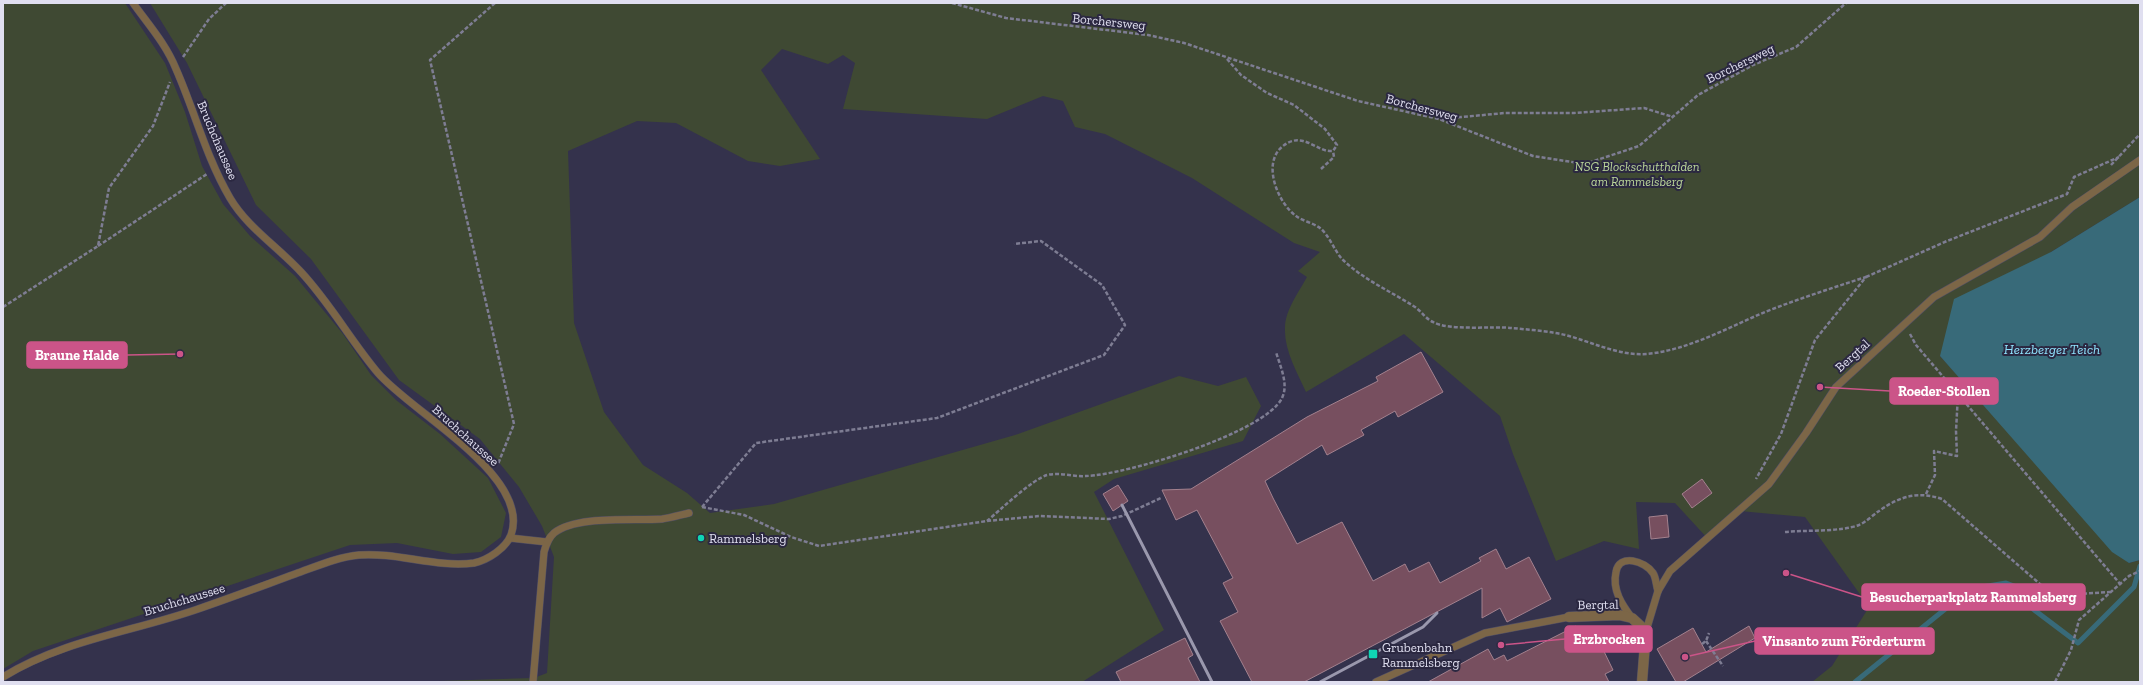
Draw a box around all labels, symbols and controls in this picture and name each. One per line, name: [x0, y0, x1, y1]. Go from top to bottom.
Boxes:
street label: Borchersweg: [1072, 10, 1146, 33]
street label: Borchersweg: [1704, 41, 1777, 86]
street label: Borchersweg: [1384, 91, 1459, 124]
street label: Bruchchaussee: [194, 98, 241, 182]
park label: NSG Blockschutthalden am Rammelsberg: [1574, 159, 1700, 189]
street label: Bergtal: [1832, 336, 1873, 375]
water label: Herzberger Teich: [2004, 341, 2100, 358]
callout: Braune Halde: [27, 342, 127, 368]
text: Braune Halde: [35, 347, 119, 364]
callout: Roeder-Stollen: [1890, 378, 1998, 404]
text: Roeder-Stollen: [1898, 383, 1991, 400]
street label: Bruchchaussee: [429, 402, 502, 469]
place label: Rammelsberg: [709, 531, 787, 546]
marker: Rammelsberg: [696, 533, 706, 543]
street label: Bruchchaussee: [142, 580, 227, 619]
callout: Besucherparkplatz Rammelsberg: [1862, 584, 2085, 610]
text: Besucherparkplatz Rammelsberg: [1870, 589, 2077, 606]
street label: Bergtal: [1577, 597, 1619, 612]
callout: Erzbrocken: [1565, 626, 1652, 652]
callout: Vinsanto zum Förderturm: [1755, 628, 1934, 654]
text: Erzbrocken: [1573, 631, 1646, 648]
text: Vinsanto zum Förderturm: [1762, 633, 1926, 650]
place label: Grubenbahn Rammelsberg: [1382, 640, 1460, 670]
marker: Grubenbahn Rammelsberg: [1367, 648, 1379, 660]

